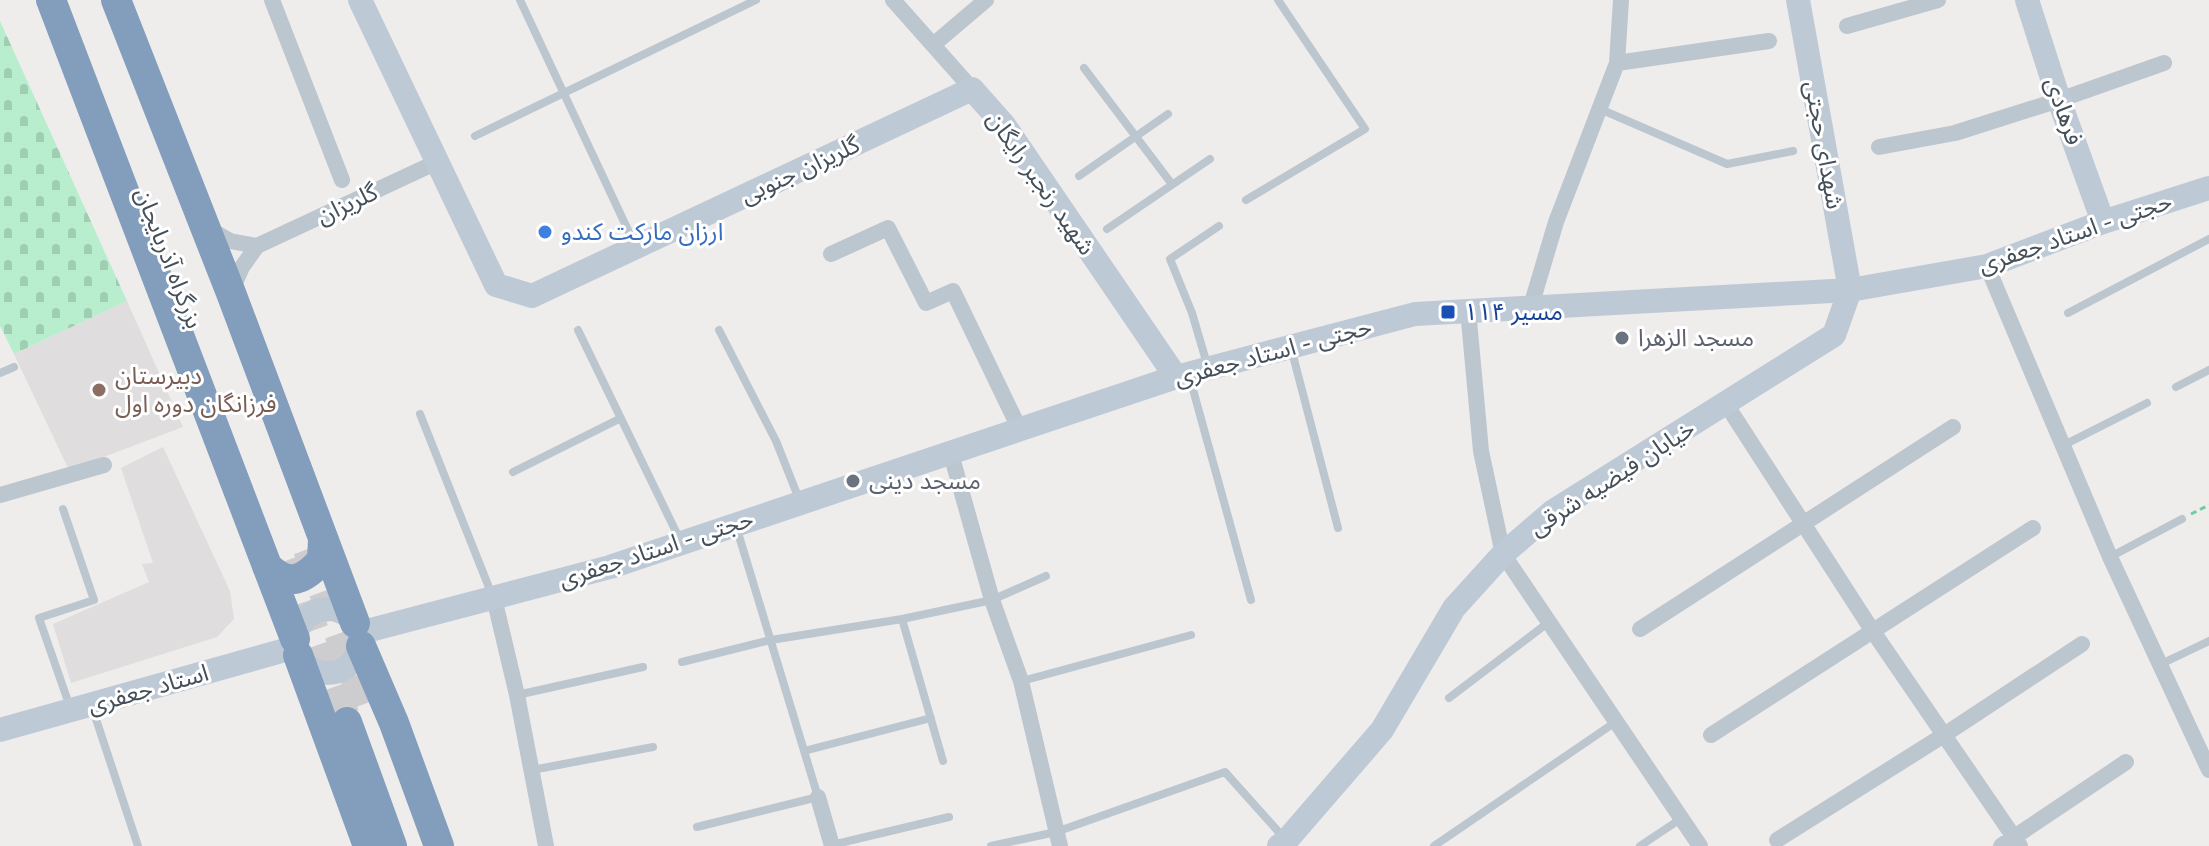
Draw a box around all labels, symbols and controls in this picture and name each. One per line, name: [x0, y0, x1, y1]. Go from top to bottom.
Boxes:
street label: فرهادی: [2038, 73, 2090, 149]
street label: شهدای حجتی: [1797, 78, 1851, 212]
street label: شهید رنجبر رایگان: [979, 104, 1103, 262]
street label: گلریزان جنوبی: [735, 128, 866, 212]
street label: گلریزان: [311, 175, 384, 232]
street label: بزرگراه آذربایجان: [127, 183, 211, 333]
street label: حجتی - استاد جعفری: [1974, 185, 2176, 281]
place label: ارزان مارکت کندو: [561, 216, 723, 248]
marker: ارزان مارکت کندو: [536, 223, 554, 241]
place label: مسیر ۱۱۴: [1464, 296, 1563, 328]
marker: مسیر ۱۱۴: [1439, 303, 1457, 321]
street label: حجتی - استاد جعفری: [1171, 310, 1375, 394]
place label: مسجد الزهرا: [1638, 322, 1754, 354]
marker: مسجد الزهرا: [1613, 329, 1631, 347]
place label: دبیرستان فرزانگان دوره اول: [115, 360, 276, 420]
marker: دبیرستان فرزانگان دوره اول: [90, 381, 108, 399]
street label: خیابان فیضیه شرقی: [1523, 412, 1701, 544]
place label: مسجد دینی: [869, 465, 981, 497]
marker: مسجد دینی: [844, 472, 862, 490]
street label: حجتی - استاد جعفری: [555, 502, 757, 596]
street label: استاد جعفری: [84, 656, 212, 722]

